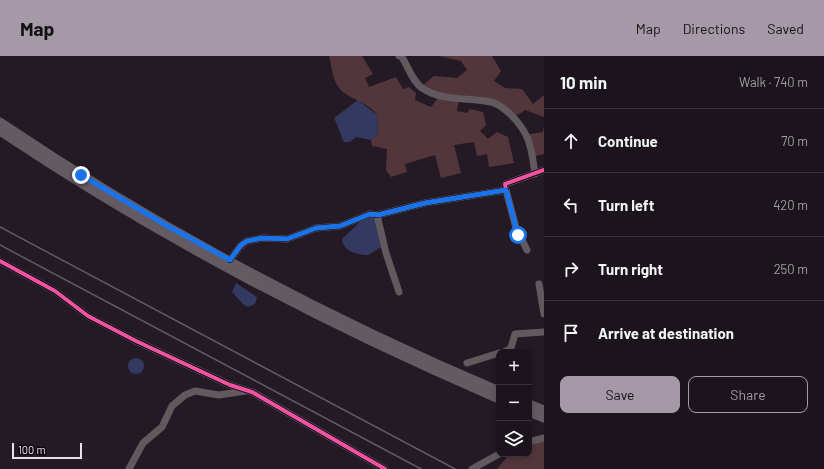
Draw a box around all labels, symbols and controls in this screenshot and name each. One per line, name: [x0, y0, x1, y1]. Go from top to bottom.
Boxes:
text: Map: [20, 17, 54, 40]
text: Map: [636, 20, 661, 37]
text: Directions: [683, 20, 745, 37]
text: Saved: [767, 20, 804, 37]
text: 10 min: [560, 72, 607, 92]
text: Walk · 740 m: [739, 74, 808, 90]
icon: ahead: [560, 130, 582, 152]
text: Continue: [598, 132, 658, 150]
text: 70 m: [781, 133, 808, 149]
route end: [72, 166, 90, 184]
icon: left: [560, 194, 582, 216]
text: Turn left: [598, 196, 654, 214]
text: 420 m: [773, 197, 808, 213]
route start: [509, 226, 527, 244]
icon: right: [560, 258, 582, 280]
text: Turn right: [598, 260, 663, 278]
text: 250 m: [774, 261, 808, 277]
icon: arrive: [560, 322, 582, 344]
text: Arrive at destination: [598, 324, 734, 342]
map controls: [496, 349, 532, 457]
button: +: [496, 349, 532, 385]
button: Save: [560, 376, 680, 413]
button: Share: [688, 376, 808, 413]
button: −: [496, 385, 532, 421]
button: layers: [496, 421, 532, 457]
scale bar: [12, 441, 82, 460]
text: 100 m: [18, 443, 46, 456]

